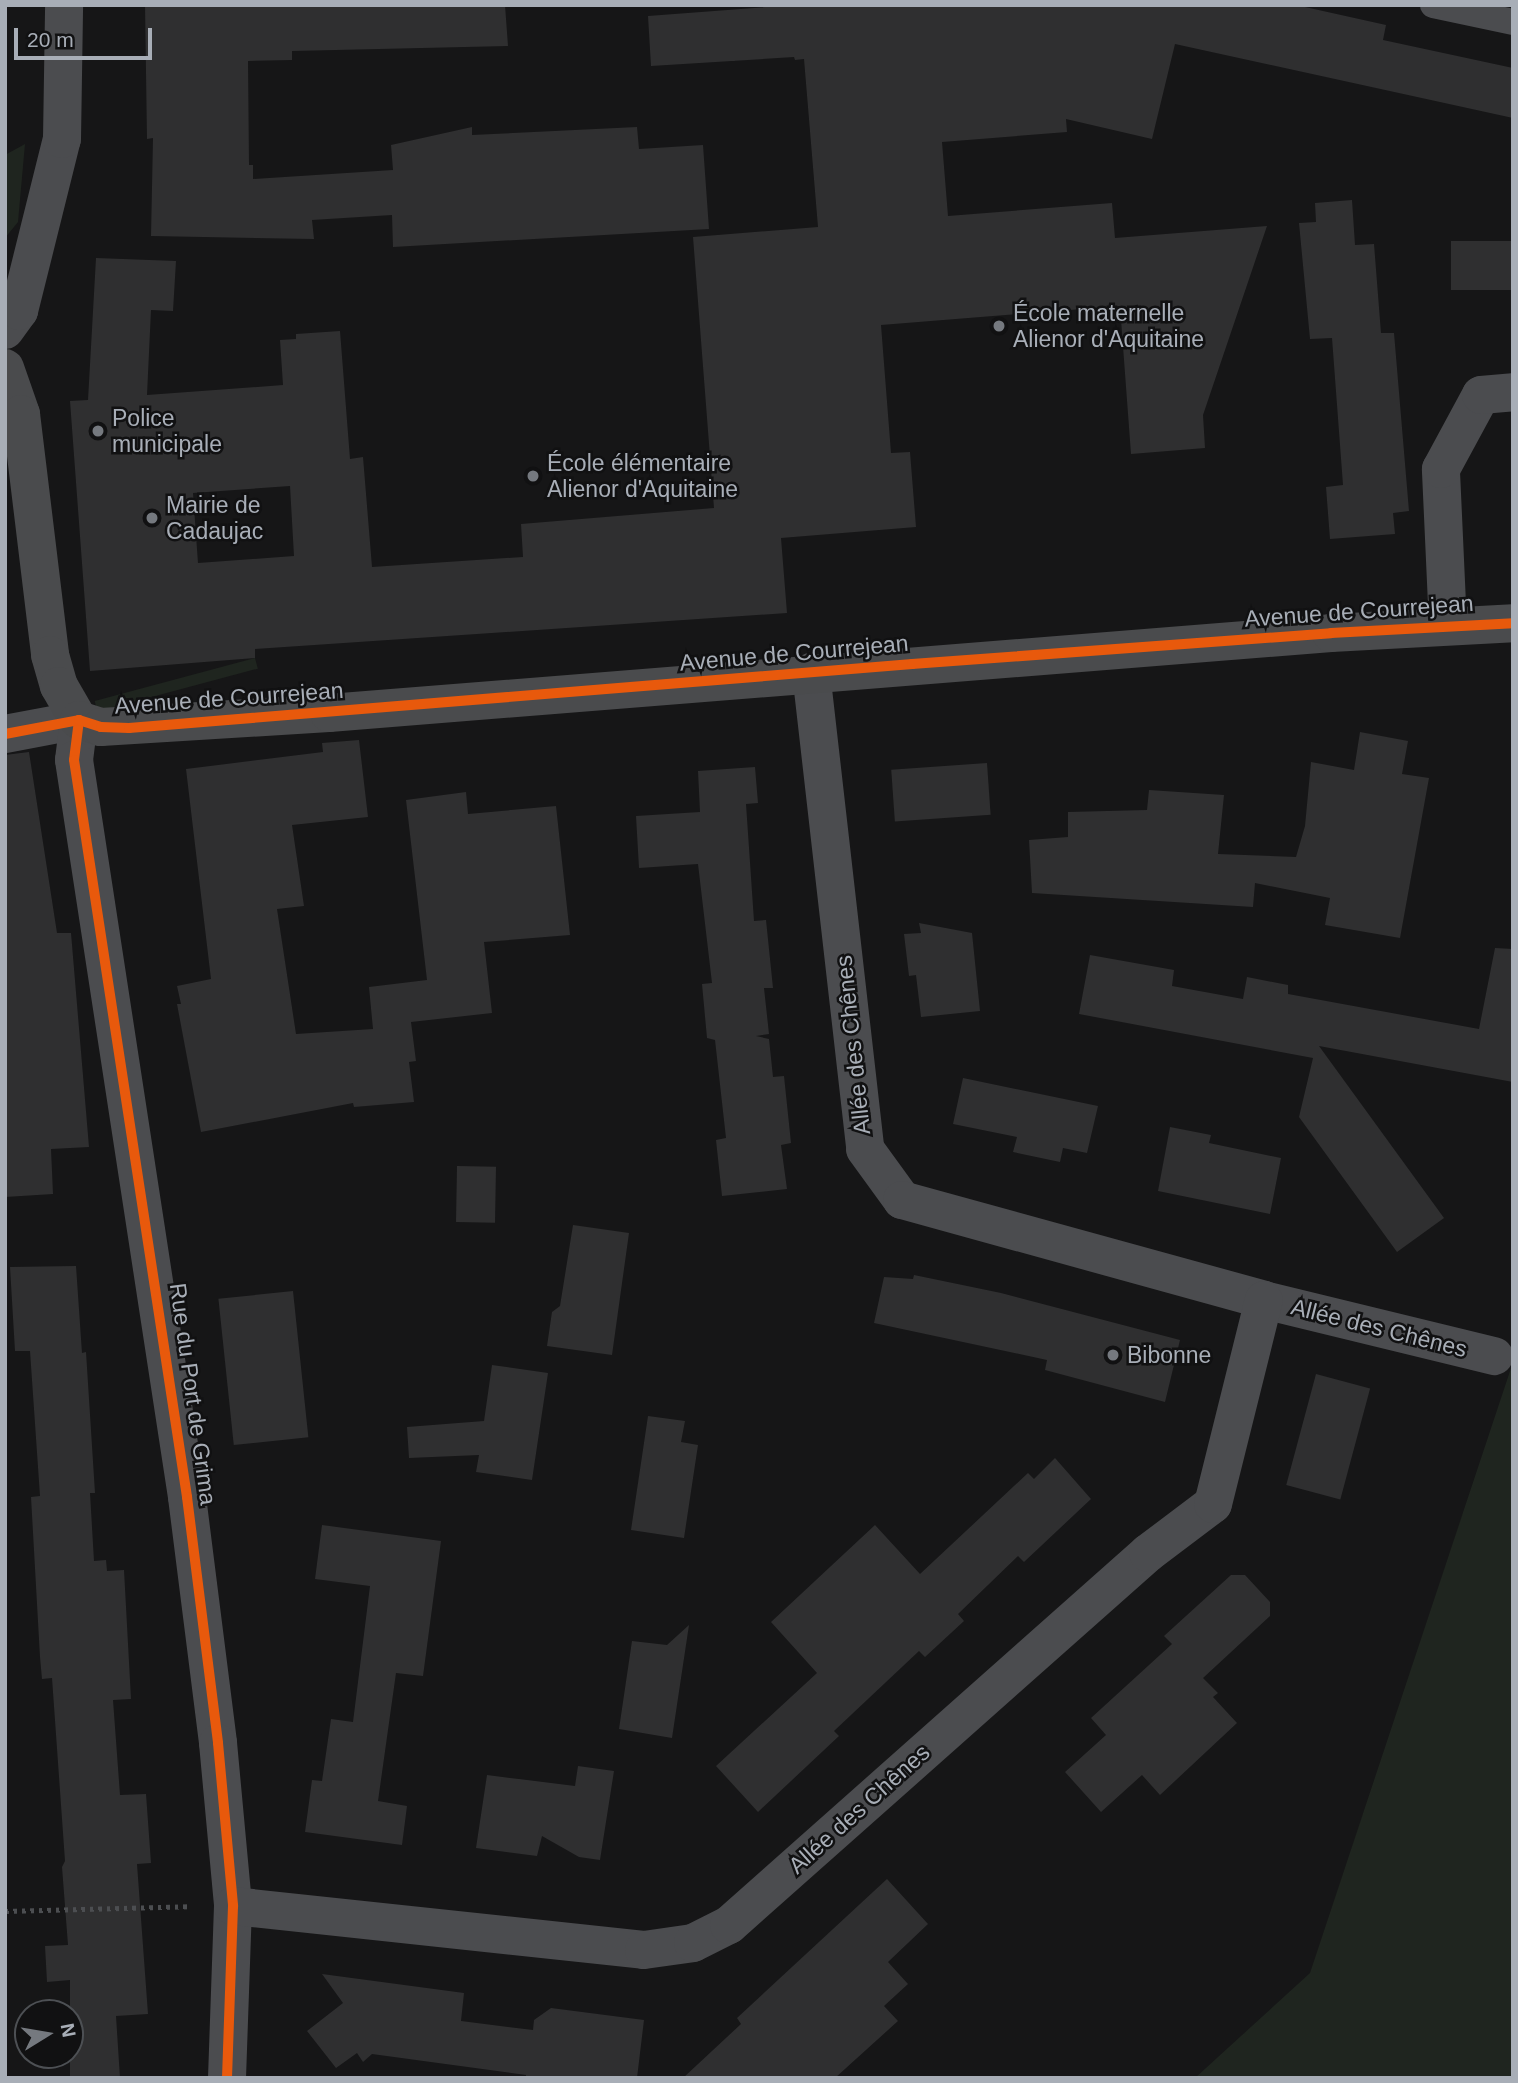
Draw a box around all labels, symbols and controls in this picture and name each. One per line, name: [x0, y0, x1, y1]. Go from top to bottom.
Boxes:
scale bar: [18, 14, 156, 58]
text: 20 m: [27, 28, 74, 51]
place label: École maternelle Alienor d'Aquitaine: [1013, 299, 1204, 353]
marker: École maternelle Alienor d'Aquitaine: [991, 318, 1007, 334]
place label: Police municipale: [112, 404, 222, 458]
marker: Police municipale: [90, 423, 106, 439]
place label: École élémentaire Alienor d'Aquitaine: [547, 449, 738, 503]
marker: École élémentaire Alienor d'Aquitaine: [525, 468, 541, 484]
place label: Mairie de Cadaujac: [166, 491, 263, 545]
marker: Mairie de Cadaujac: [144, 510, 160, 526]
street label: Avenue de Courrejean: [1243, 589, 1475, 633]
street label: Avenue de Courrejean: [678, 629, 910, 677]
street label: Avenue de Courrejean: [113, 676, 345, 720]
street label: Allée des Chênes: [830, 954, 876, 1136]
street label: Rue du Port de Grima: [164, 1281, 222, 1507]
street label: Allée des Chênes: [1288, 1293, 1470, 1363]
place label: Bibonne: [1127, 1341, 1211, 1369]
marker: Bibonne: [1105, 1347, 1121, 1363]
street label: Allée des Chênes: [783, 1738, 935, 1880]
north arrow: [14, 1999, 84, 2069]
text: N: [57, 2022, 80, 2039]

